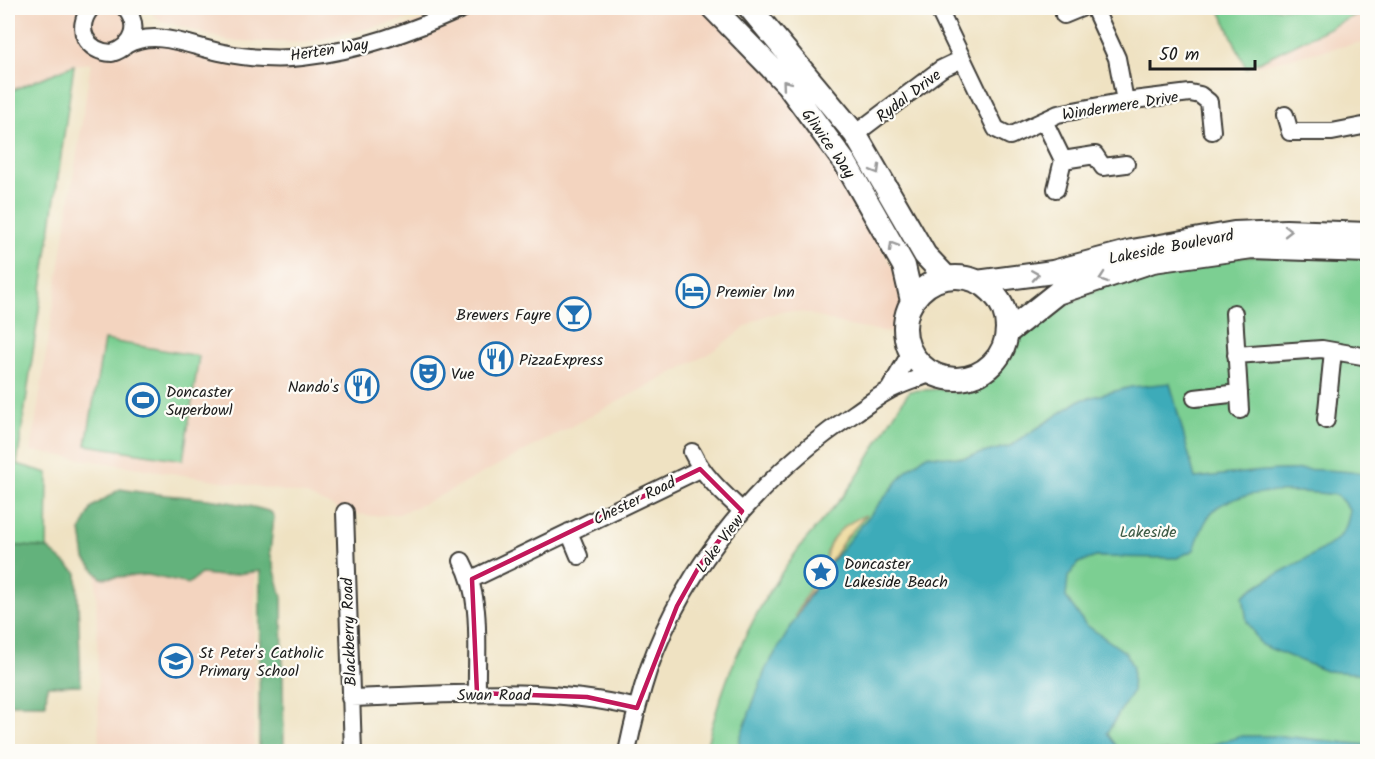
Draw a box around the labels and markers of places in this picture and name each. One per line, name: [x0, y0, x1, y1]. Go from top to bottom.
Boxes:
hotel icon: Premier Inn: [675, 273, 711, 309]
place label: Premier Inn: [716, 280, 795, 305]
bar icon: Brewers Fayre: [556, 296, 592, 332]
place label: Brewers Fayre: [456, 303, 551, 328]
restaurant icon: PizzaExpress: [478, 341, 514, 377]
place label: PizzaExpress: [519, 348, 603, 373]
theatre icon: Vue: [410, 355, 446, 391]
place label: Vue: [451, 362, 474, 387]
restaurant icon: Nando's: [344, 368, 380, 404]
place label: Nando's: [288, 375, 339, 400]
place label: Doncaster Superbowl: [166, 380, 234, 423]
sports icon: Doncaster Superbowl: [125, 382, 161, 418]
place label: Doncaster Lakeside Beach: [844, 552, 948, 595]
place icon: Doncaster Lakeside Beach: [803, 554, 839, 590]
place label: St Peter's Catholic Primary School: [199, 641, 324, 684]
school or university icon: St Peter's Catholic Primary School: [158, 643, 194, 679]

